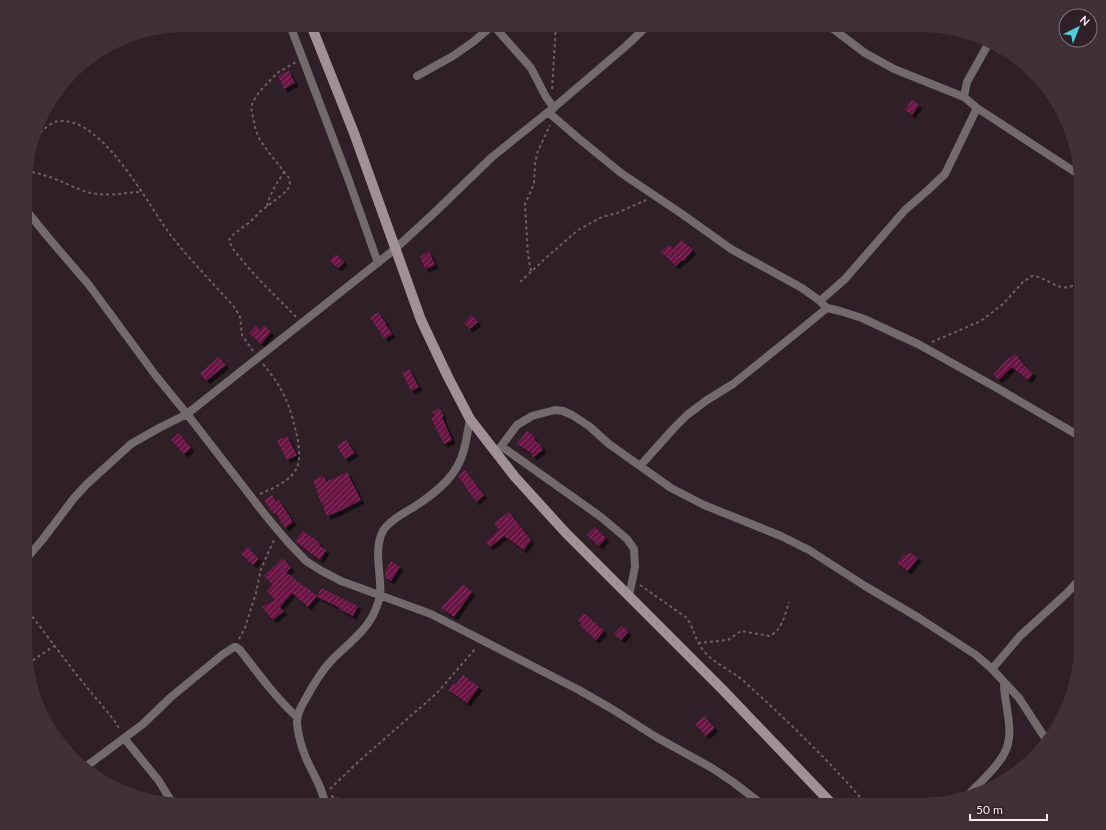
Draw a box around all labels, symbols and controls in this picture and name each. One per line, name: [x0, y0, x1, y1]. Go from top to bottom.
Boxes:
north arrow: [1058, 8, 1098, 48]
text: N: [1078, 13, 1093, 28]
scale bar: [970, 796, 1047, 822]
text: 50 m: [976, 802, 1003, 817]

